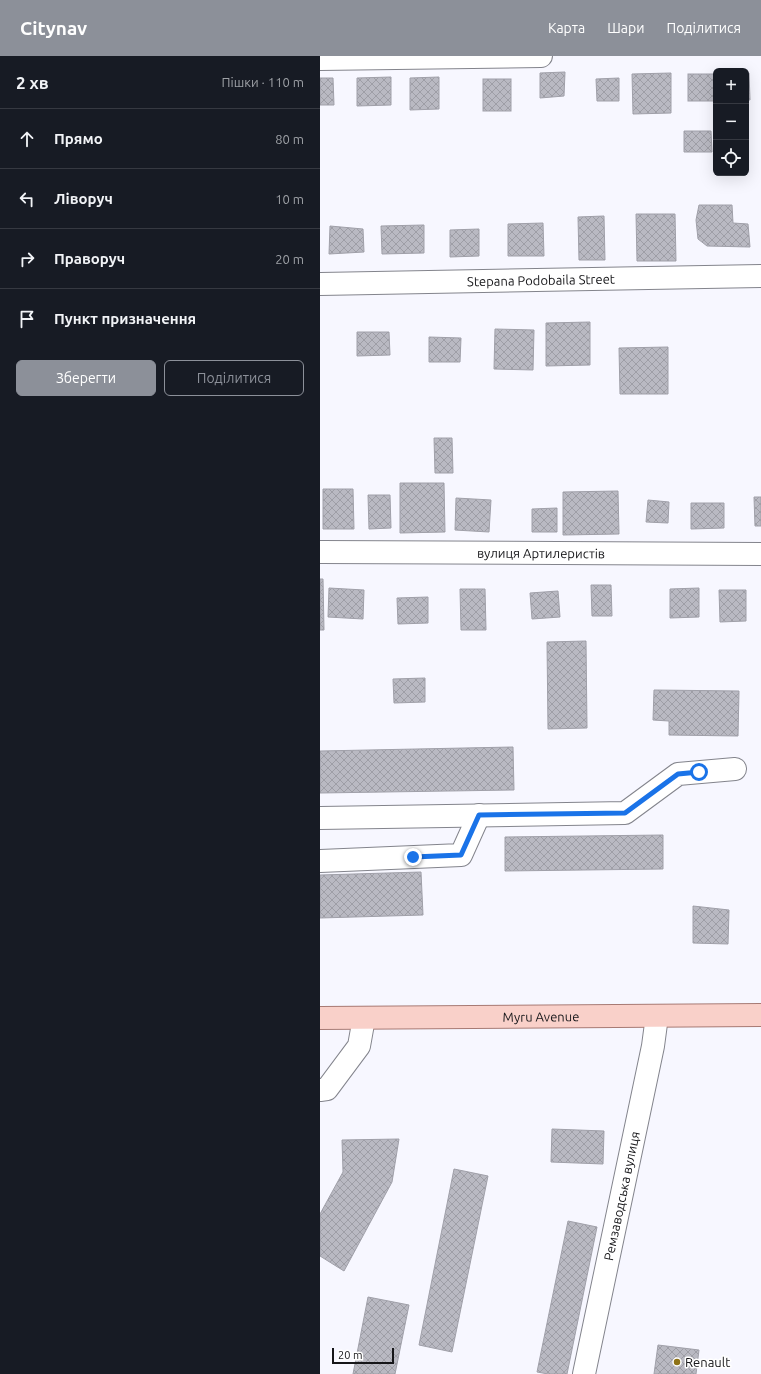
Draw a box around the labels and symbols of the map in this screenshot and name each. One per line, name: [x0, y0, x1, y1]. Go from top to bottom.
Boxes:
street label: Stepana Podobaila Street: [467, 272, 615, 288]
street label: вулиця Артилеристів: [477, 546, 605, 560]
route start: [690, 763, 708, 781]
route end: [404, 848, 422, 866]
street label: Myru Avenue: [503, 1009, 579, 1024]
street label: Ремзаводська вулиця: [601, 1130, 642, 1262]
scale bar: [332, 1346, 394, 1365]
place label: Renault: [685, 1355, 730, 1369]
marker: Renault: [672, 1357, 682, 1367]

